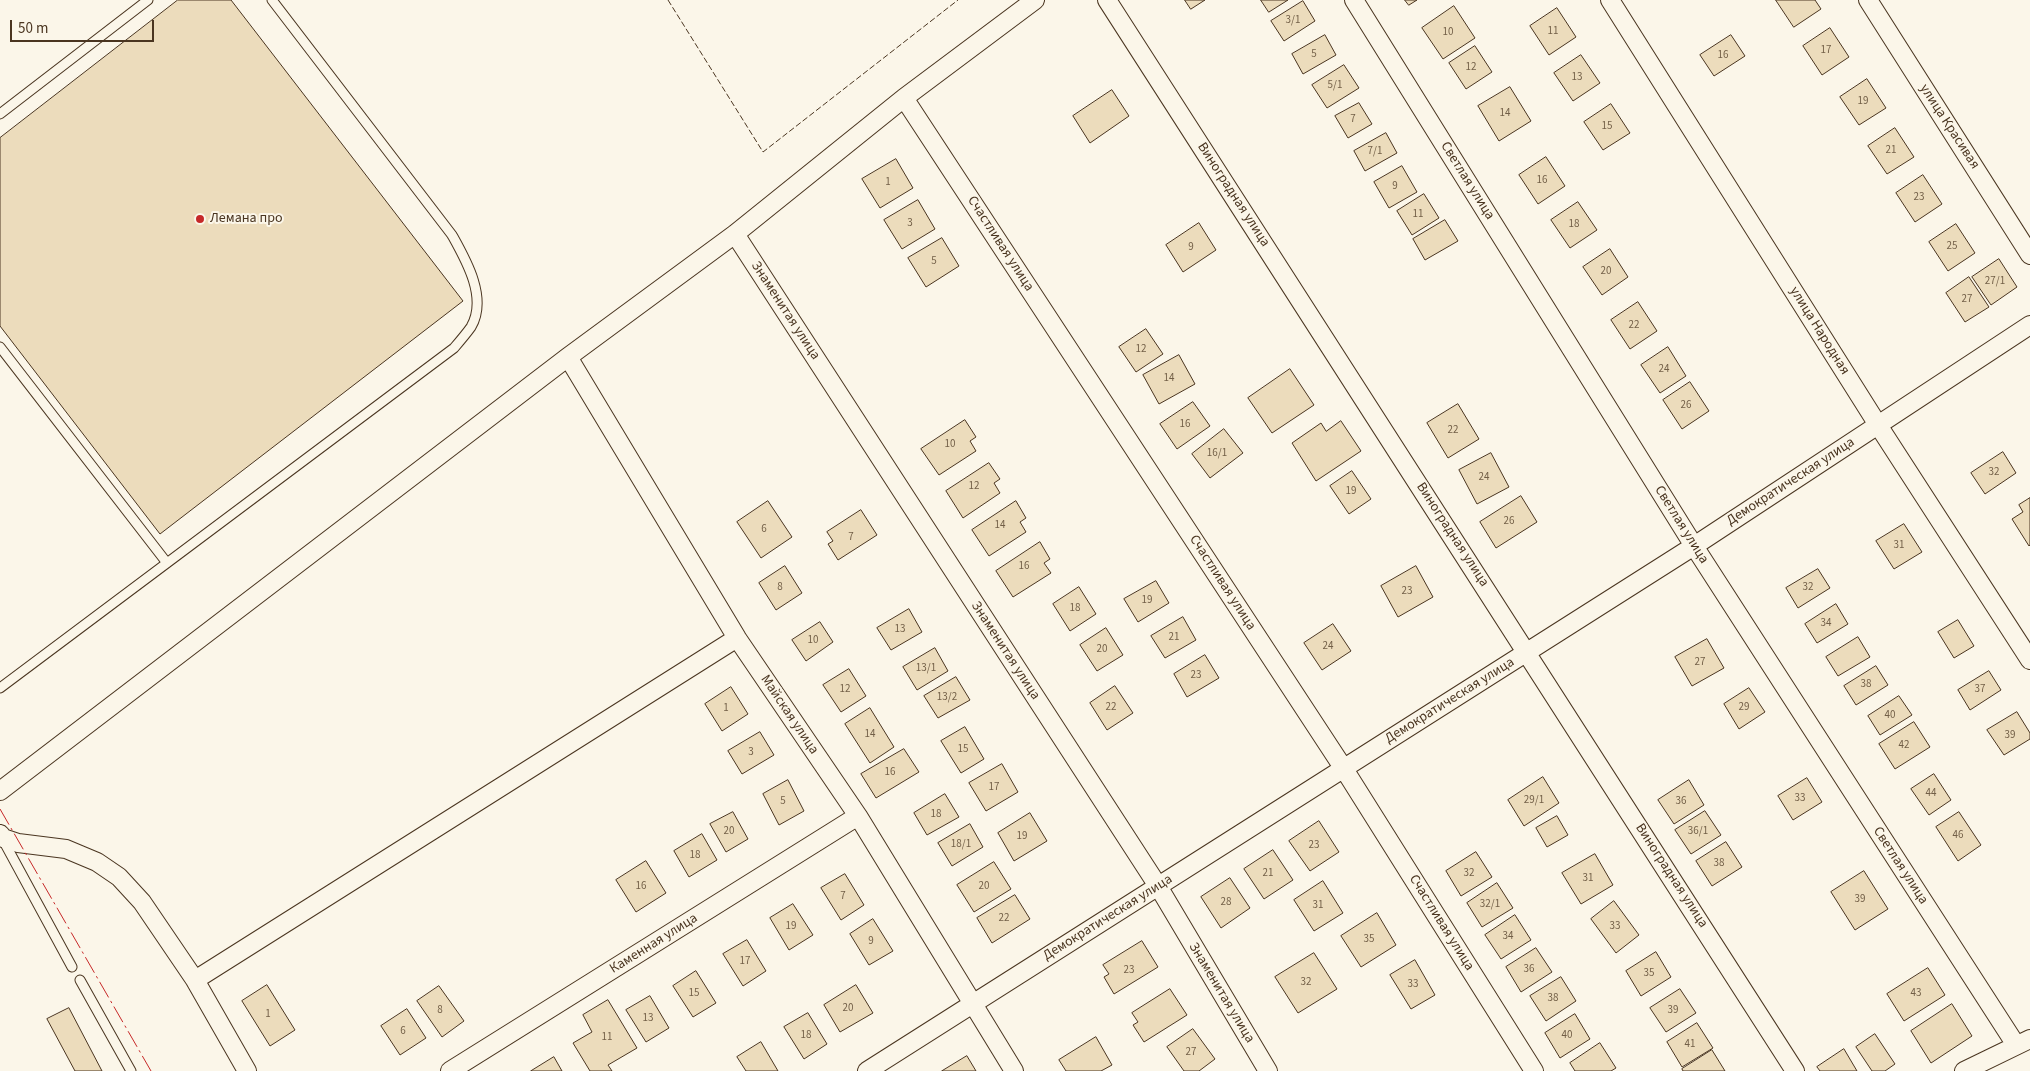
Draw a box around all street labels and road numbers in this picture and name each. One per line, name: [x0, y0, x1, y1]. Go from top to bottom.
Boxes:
street label: улица Красивая: [1915, 81, 1983, 173]
street label: Светлая улица: [1436, 139, 1498, 223]
street label: Виноградная улица: [1193, 140, 1273, 250]
street label: Счастливая улица: [963, 193, 1037, 295]
street label: Знаменитая улица: [747, 259, 823, 363]
street label: улица Народная: [1785, 284, 1853, 378]
street label: Демократическая улица: [1724, 434, 1858, 530]
street label: Виноградная улица: [1412, 480, 1492, 590]
street label: Светлая улица: [1650, 483, 1712, 567]
street label: Счастливая улица: [1185, 532, 1259, 634]
street label: Знаменитая улица: [967, 599, 1043, 703]
street label: Демократическая улица: [1382, 654, 1518, 748]
street label: Майская улица: [756, 672, 822, 758]
street label: Виноградная улица: [1631, 821, 1711, 931]
street label: Светлая улица: [1869, 824, 1931, 908]
street label: Демократическая улица: [1040, 871, 1176, 965]
street label: Счастливая улица: [1405, 872, 1477, 974]
street label: Каменная улица: [607, 910, 701, 978]
street label: Знаменитая улица: [1184, 940, 1258, 1046]

